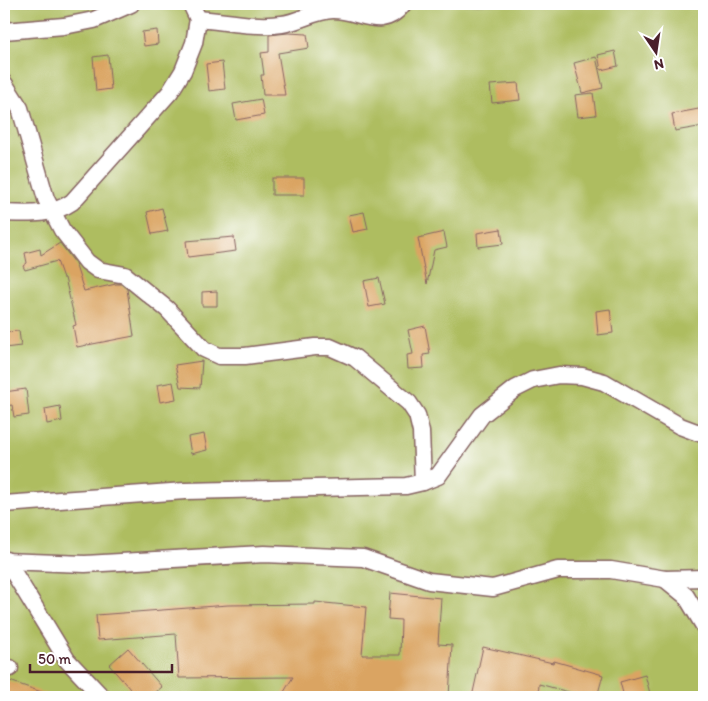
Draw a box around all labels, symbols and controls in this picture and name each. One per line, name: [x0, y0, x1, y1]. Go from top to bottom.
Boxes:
north arrow: [630, 28, 680, 78]
text: N: [652, 55, 665, 74]
scale bar: [30, 641, 172, 673]
text: 50 m: [38, 650, 71, 668]

